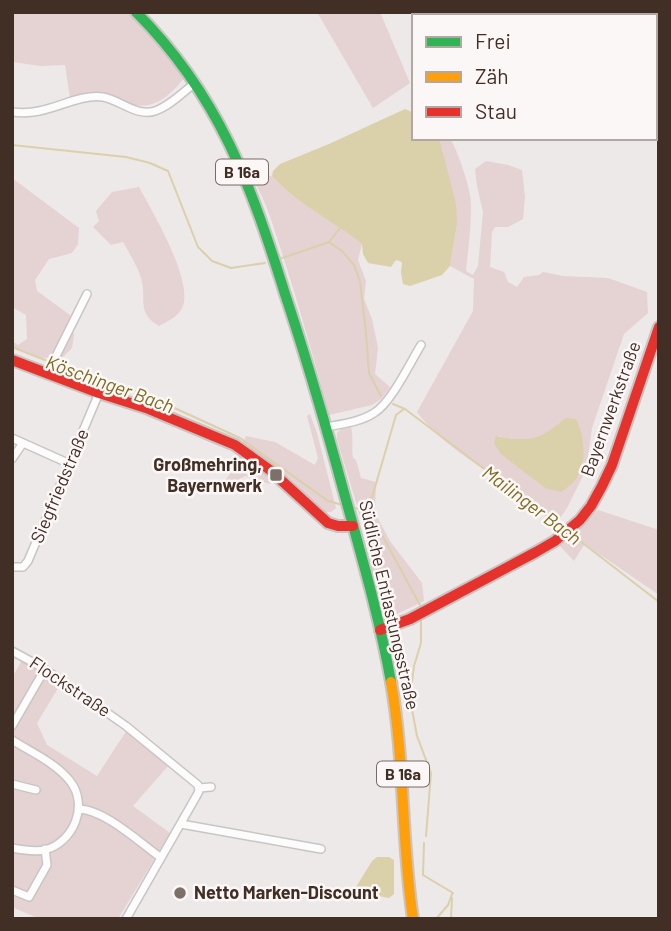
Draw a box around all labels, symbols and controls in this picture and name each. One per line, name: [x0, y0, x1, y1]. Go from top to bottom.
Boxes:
legend: [412, 14, 657, 140]
text: Frei: [475, 28, 511, 53]
text: Zäh: [475, 63, 509, 88]
text: Stau: [475, 98, 517, 123]
road number: B 16a: [216, 160, 268, 184]
street label: Bayernwerkstraße: [575, 338, 645, 479]
water label: Köschinger Bach: [43, 350, 177, 417]
street label: Siegfriedstraße: [25, 425, 93, 546]
place label: Großmehring, Bayernwerk: [153, 453, 262, 496]
water label: Mailinger Bach: [478, 460, 586, 549]
marker: Großmehring, Bayernwerk: [268, 467, 284, 483]
street label: Südliche Entlastungsstraße: [355, 498, 425, 712]
street label: Flockstraße: [26, 651, 115, 721]
road number: B 16a: [377, 762, 429, 786]
place label: Netto Marken-Discount: [194, 881, 379, 903]
marker: Netto Marken-Discount: [172, 885, 188, 901]

